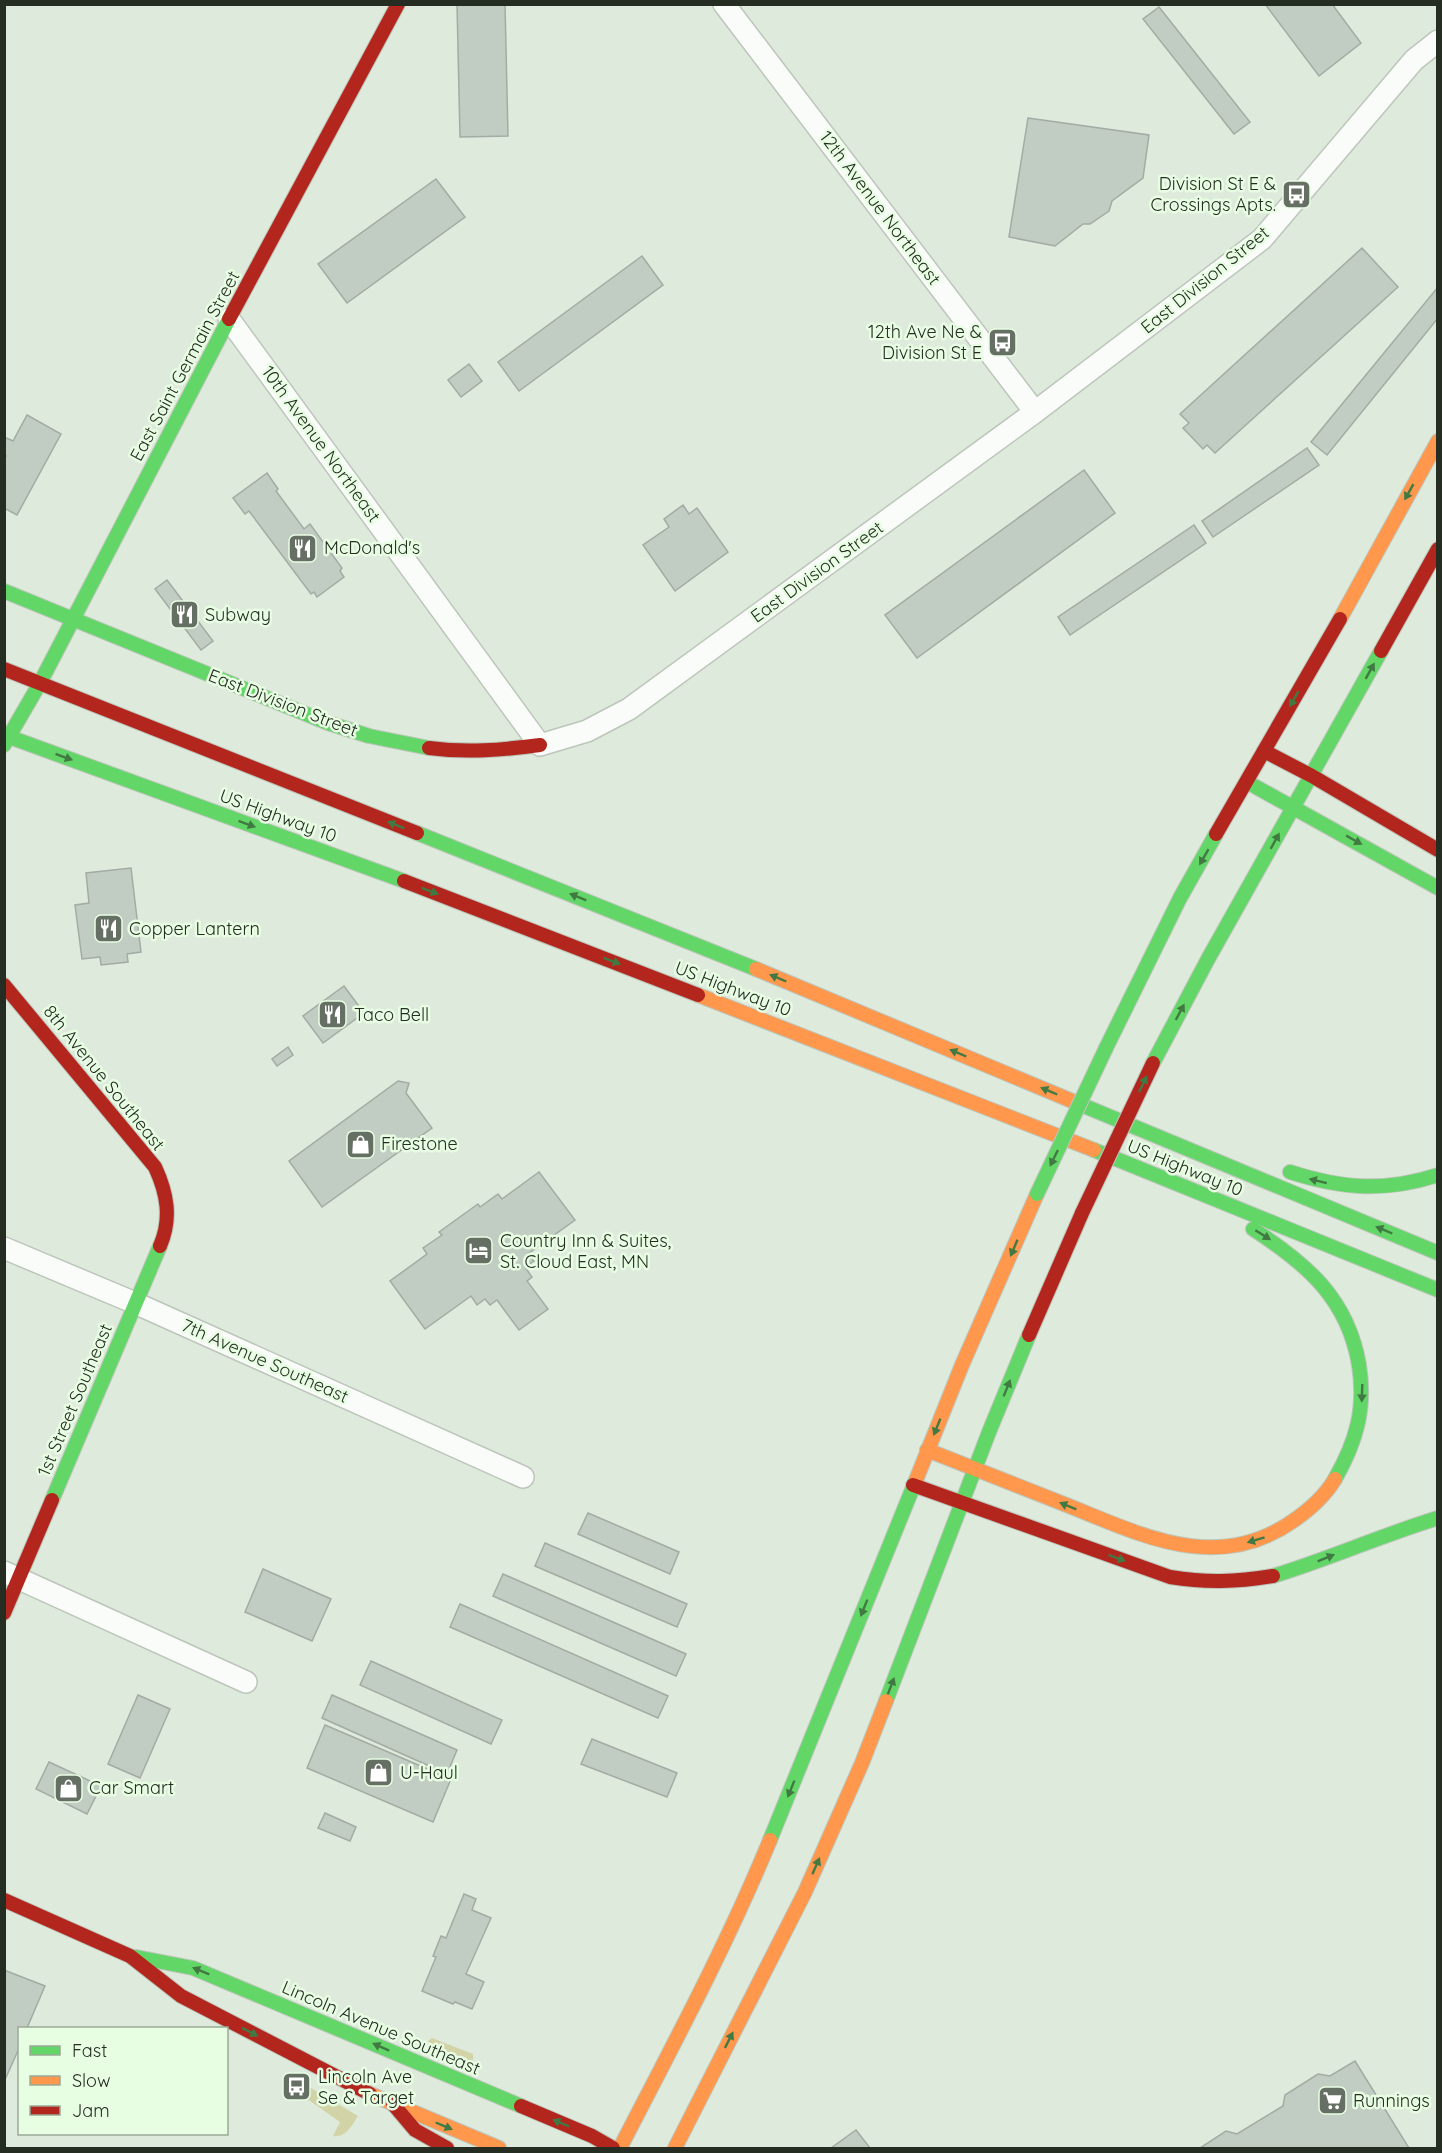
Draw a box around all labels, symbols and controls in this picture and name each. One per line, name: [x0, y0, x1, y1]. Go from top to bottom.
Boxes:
street label: 12th Avenue Northeast: [815, 126, 946, 289]
place label: Division St E & Crossings Apts.: [1151, 172, 1276, 216]
bus stop icon: Division St E & Crossings Apts.: [1281, 178, 1313, 210]
street label: East Division Street: [1136, 221, 1273, 338]
street label: East Saint Germain Street: [125, 267, 245, 465]
place label: 12th Ave Ne & Division St E: [868, 320, 982, 364]
bus stop icon: 12th Ave Ne & Division St E: [987, 326, 1019, 358]
street label: 10th Avenue Northeast: [257, 361, 386, 527]
one-way arrow: [1404, 484, 1414, 501]
street label: East Division Street: [746, 516, 888, 627]
restaurant icon: McDonald's: [287, 532, 319, 564]
place label: McDonald's: [324, 536, 420, 559]
restaurant icon: Subway: [168, 599, 200, 631]
place label: Subway: [205, 603, 271, 626]
street label: East Division Street: [205, 663, 361, 742]
one-way arrow: [1365, 663, 1376, 679]
one-way arrow: [1289, 691, 1299, 708]
one-way arrow: [55, 753, 73, 763]
street label: US Highway 10: [216, 784, 340, 847]
one-way arrow: [238, 819, 256, 829]
one-way arrow: [387, 819, 405, 829]
one-way arrow: [1270, 832, 1280, 849]
one-way arrow: [1345, 835, 1362, 845]
one-way arrow: [1199, 848, 1209, 865]
one-way arrow: [421, 887, 439, 896]
one-way arrow: [568, 892, 586, 902]
restaurant icon: Copper Lantern: [92, 913, 124, 945]
place label: Copper Lantern: [129, 917, 260, 940]
street label: US Highway 10: [672, 956, 795, 1021]
one-way arrow: [603, 957, 621, 967]
one-way arrow: [768, 973, 786, 983]
restaurant icon: Taco Bell: [317, 999, 349, 1031]
street label: 8th Avenue Southeast: [39, 1000, 170, 1155]
place label: Taco Bell: [354, 1003, 429, 1026]
one-way arrow: [1175, 1003, 1185, 1020]
one-way arrow: [948, 1048, 966, 1058]
one-way arrow: [1138, 1076, 1147, 1093]
one-way arrow: [1039, 1086, 1057, 1096]
shop icon: Firestone: [344, 1128, 376, 1160]
place label: Firestone: [381, 1132, 458, 1155]
street label: US Highway 10: [1124, 1134, 1247, 1201]
one-way arrow: [1050, 1150, 1059, 1167]
one-way arrow: [1309, 1176, 1328, 1186]
one-way arrow: [1374, 1225, 1392, 1235]
place label: Country Inn & Suites, St. Cloud East, MN: [500, 1229, 671, 1273]
one-way arrow: [1255, 1230, 1271, 1241]
hotel icon: Country Inn & Suites, St. Cloud East, MN: [463, 1235, 495, 1267]
one-way arrow: [1009, 1240, 1019, 1258]
street label: 7th Avenue Southeast: [178, 1313, 352, 1408]
street label: 1st Street Southeast: [32, 1320, 117, 1480]
one-way arrow: [1002, 1379, 1012, 1397]
one-way arrow: [1358, 1383, 1367, 1402]
one-way arrow: [932, 1419, 942, 1437]
one-way arrow: [1059, 1501, 1077, 1511]
one-way arrow: [1247, 1536, 1265, 1545]
one-way arrow: [1317, 1553, 1335, 1562]
one-way arrow: [1108, 1554, 1126, 1564]
one-way arrow: [859, 1599, 868, 1617]
one-way arrow: [887, 1676, 897, 1694]
shop icon: U-Haul: [363, 1757, 395, 1789]
place label: U-Haul: [400, 1761, 458, 1784]
shop icon: Car Smart: [52, 1772, 84, 1804]
place label: Car Smart: [89, 1776, 174, 1799]
one-way arrow: [786, 1780, 796, 1798]
one-way arrow: [812, 1857, 821, 1874]
one-way arrow: [192, 1966, 210, 1976]
street label: Lincoln Avenue Southeast: [279, 1975, 484, 2080]
legend: [18, 2027, 228, 2135]
one-way arrow: [242, 2027, 259, 2036]
one-way arrow: [724, 2031, 734, 2049]
text: Fast: [72, 2039, 107, 2062]
one-way arrow: [372, 2043, 389, 2052]
place label: Lincoln Ave Se & Target: [318, 2065, 414, 2109]
text: Slow: [72, 2069, 110, 2092]
bus stop icon: Lincoln Ave Se & Target: [281, 2071, 313, 2103]
supermarket icon: Runnings: [1316, 2085, 1348, 2117]
place label: Runnings: [1353, 2089, 1430, 2112]
text: Jam: [72, 2099, 110, 2122]
one-way arrow: [551, 2118, 569, 2128]
one-way arrow: [436, 2121, 454, 2131]

